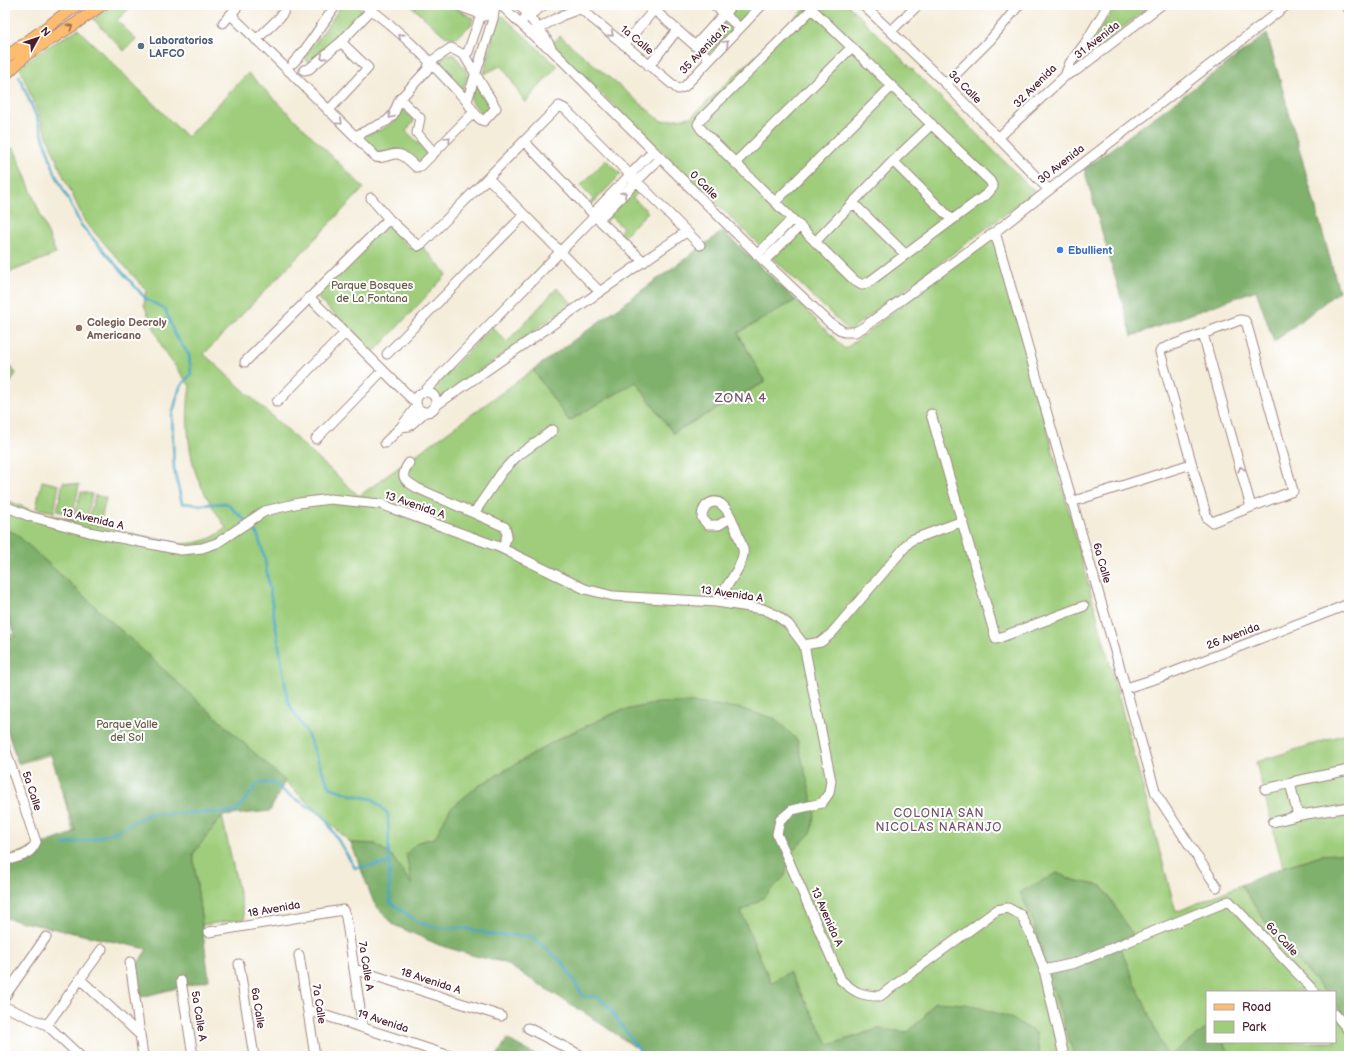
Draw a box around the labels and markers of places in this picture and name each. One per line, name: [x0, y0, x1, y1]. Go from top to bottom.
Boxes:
place label: Laboratorios LAFCO: [149, 34, 214, 60]
marker: Laboratorios LAFCO: [136, 41, 146, 51]
place label: Ebullient: [1068, 244, 1112, 257]
marker: Ebullient: [1055, 245, 1065, 255]
place label: Colegio Decroly Americano: [86, 316, 167, 342]
marker: Colegio Decroly Americano: [74, 323, 84, 333]

